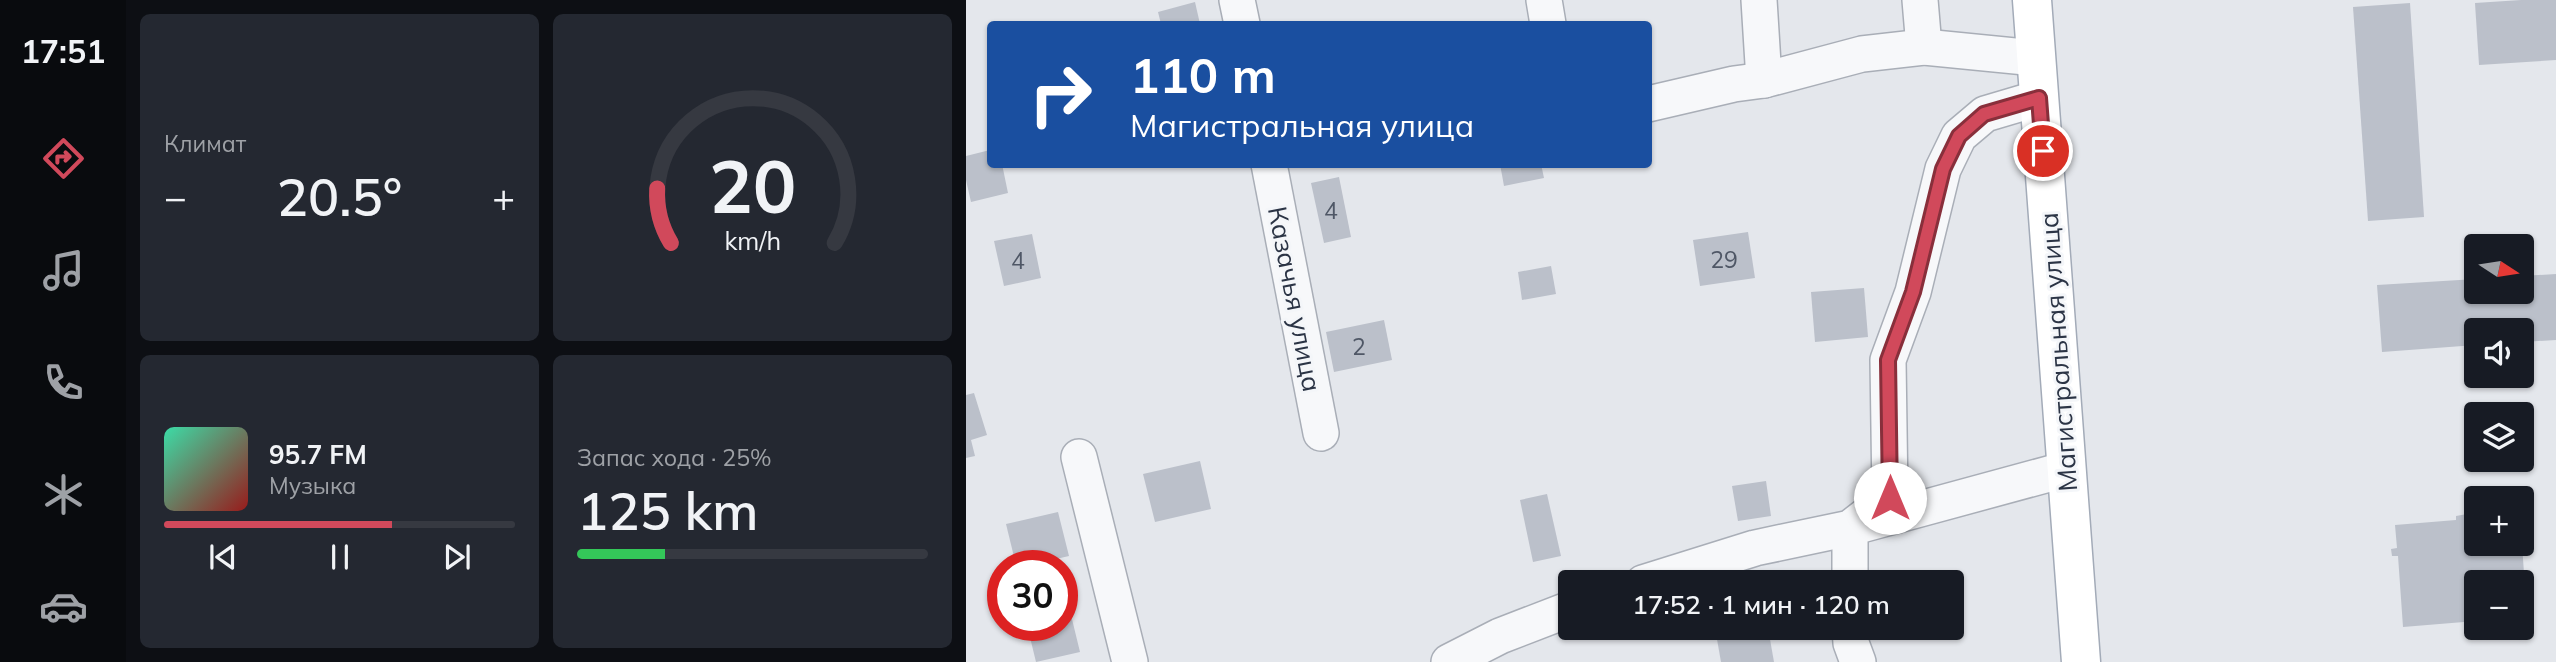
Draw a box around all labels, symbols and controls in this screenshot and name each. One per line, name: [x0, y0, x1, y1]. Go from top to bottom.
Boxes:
text: 17:51: [21, 31, 105, 71]
text: 110 m: [1130, 44, 1276, 105]
icon: right: [1015, 49, 1106, 140]
text: Магистральная улица: [1130, 105, 1474, 145]
pin: [2013, 121, 2073, 181]
text: Климат: [164, 129, 246, 158]
icon: arrive: [2024, 132, 2062, 170]
icon: directions: [39, 134, 88, 183]
text: 20: [709, 141, 796, 232]
text: 20.5°: [277, 164, 402, 229]
text: −: [164, 173, 187, 221]
text: +: [492, 173, 515, 221]
house number: 4: [1324, 196, 1338, 225]
street label: Казачья улица: [1261, 204, 1329, 394]
street label: Магистральная улица: [2032, 211, 2084, 493]
text: km/h: [724, 225, 781, 256]
north arrow: [2464, 234, 2534, 304]
map controls: [2464, 234, 2534, 640]
house number: 29: [1710, 245, 1738, 274]
icon: music: [39, 246, 88, 295]
house number: 4: [1011, 246, 1025, 275]
button: sound: [2464, 318, 2534, 388]
house number: 2: [1352, 332, 1366, 361]
icon: phone: [39, 358, 88, 407]
button: layers: [2464, 402, 2534, 472]
text: 95.7 FM: [269, 438, 367, 471]
text: Запас хода · 25%: [577, 443, 772, 472]
position arrow: [1853, 461, 1927, 535]
icon: climate: [39, 470, 88, 519]
text: Музыка: [269, 471, 356, 500]
text: 125 km: [577, 478, 758, 543]
button: +: [2464, 486, 2534, 556]
icon: previous: [204, 538, 242, 576]
icon: pause: [321, 538, 359, 576]
icon: next: [438, 538, 476, 576]
speed limit sign: 30: [987, 550, 1078, 641]
button: −: [2464, 570, 2534, 640]
icon: car: [39, 582, 88, 631]
text: 17:52 · 1 мин · 120 m: [1632, 588, 1890, 621]

